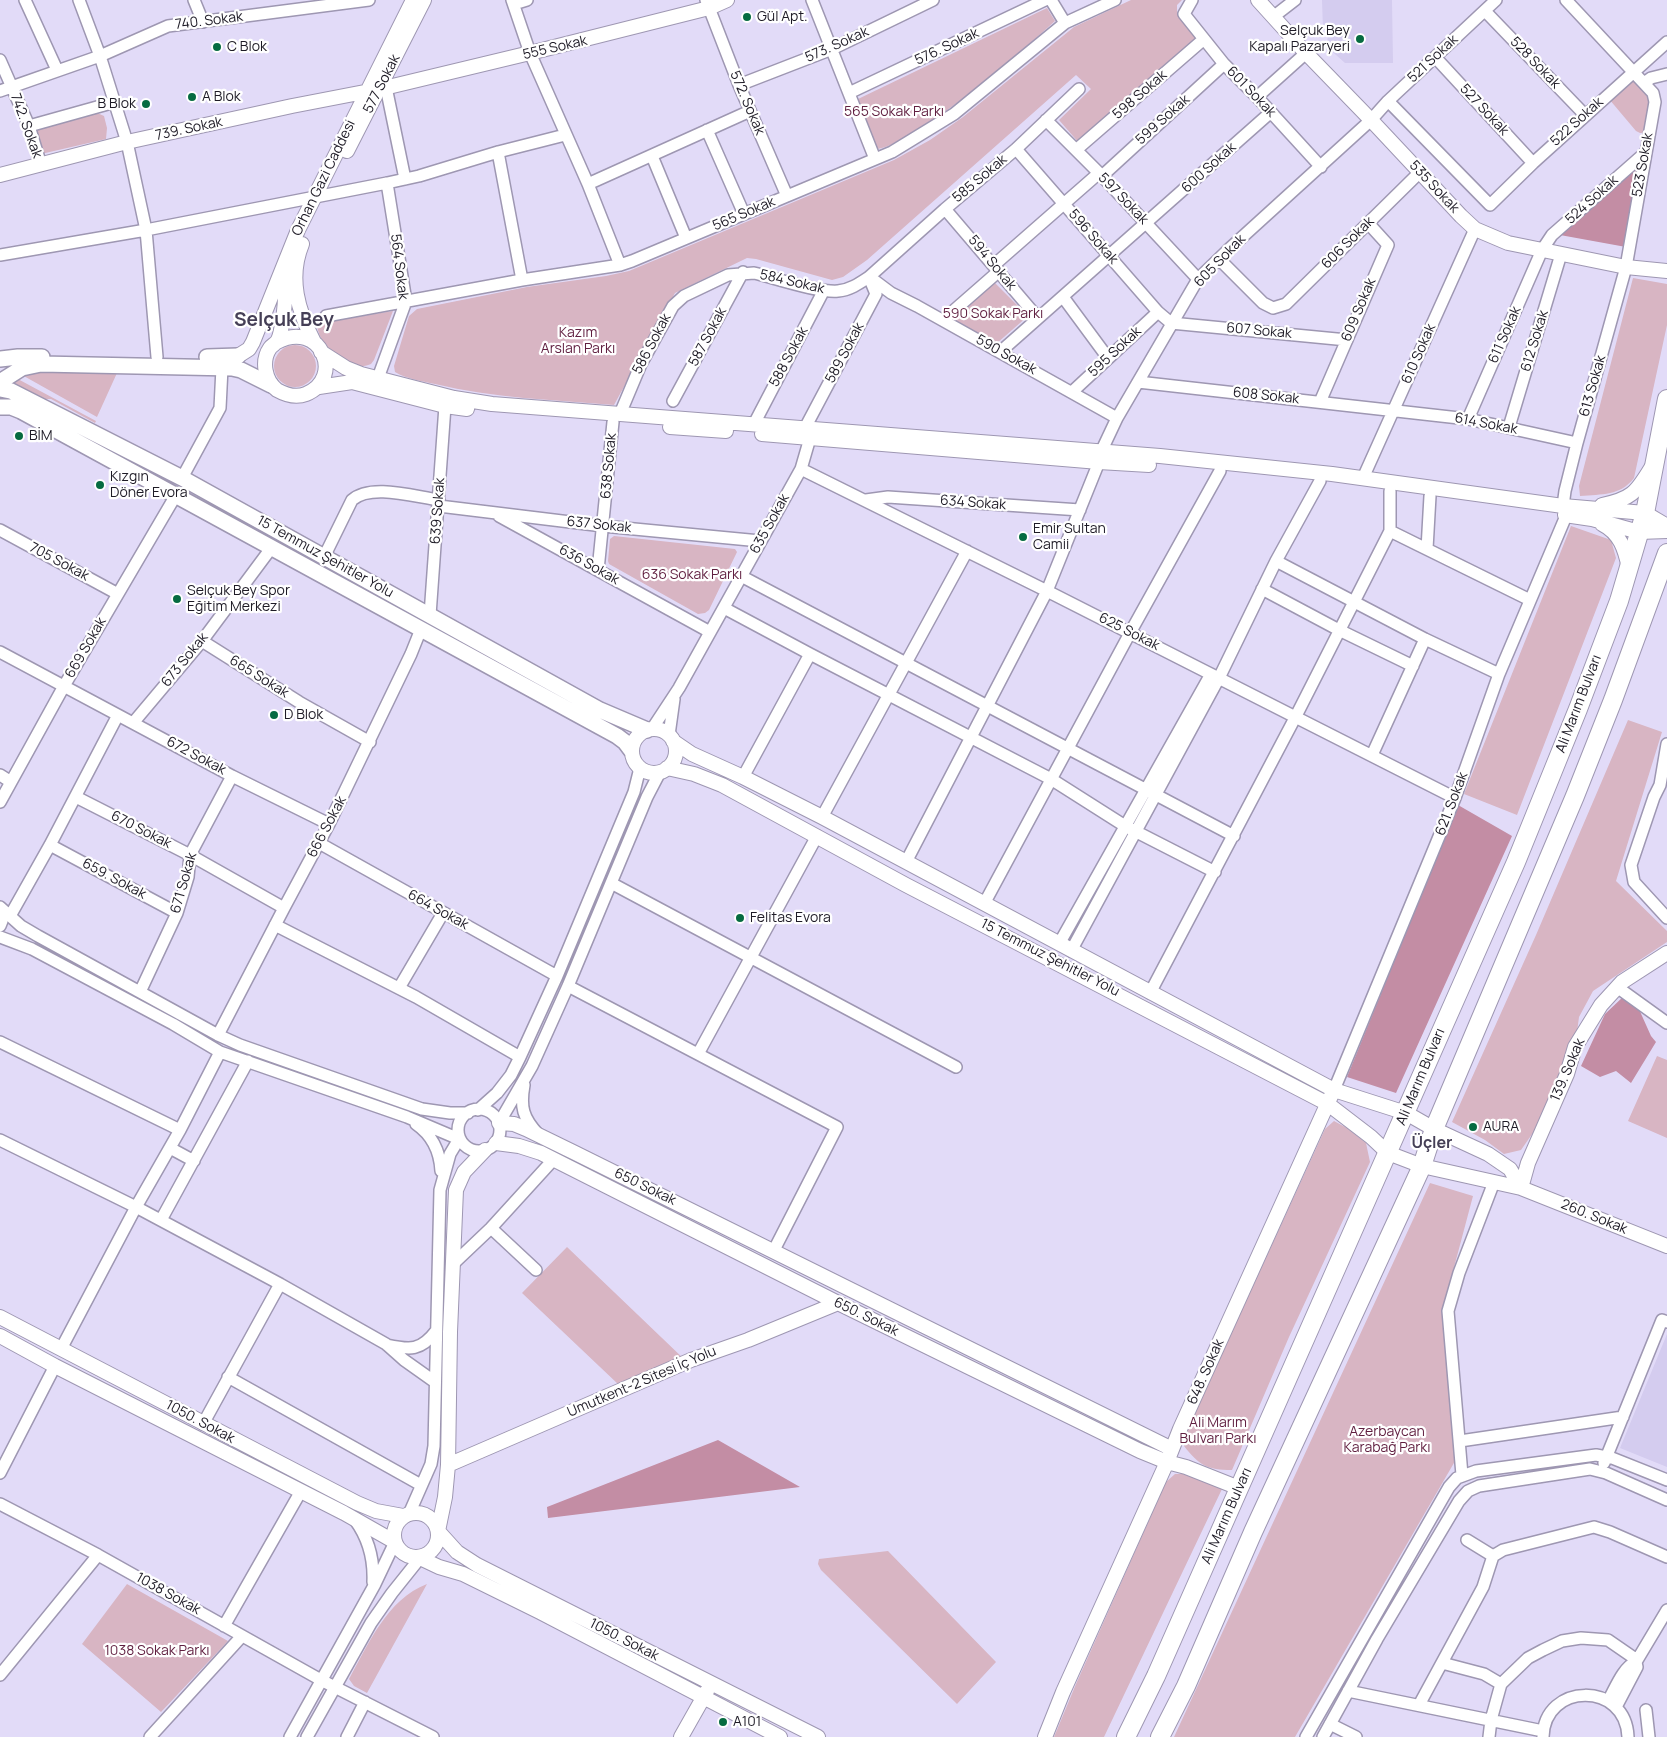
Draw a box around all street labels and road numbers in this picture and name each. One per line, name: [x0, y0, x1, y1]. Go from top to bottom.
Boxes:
street label: 740. Sokak: [174, 9, 244, 33]
street label: 573. Sokak: [803, 24, 871, 66]
street label: 576. Sokak: [912, 25, 982, 69]
street label: 555 Sokak: [521, 32, 589, 64]
street label: 521 Sokak: [1404, 32, 1462, 86]
street label: 528 Sokak: [1506, 34, 1564, 92]
street label: 577 Sokak: [360, 52, 404, 116]
street label: 601 Sokak: [1223, 63, 1279, 121]
street label: 598 Sokak: [1109, 67, 1171, 123]
street label: 572. Sokak: [726, 68, 768, 138]
street label: 527 Sokak: [1456, 81, 1512, 139]
street label: 742. Sokak: [7, 91, 45, 161]
street label: 599 Sokak: [1133, 91, 1193, 149]
street label: 522 Sokak: [1547, 94, 1607, 150]
street label: 739. Sokak: [154, 114, 224, 144]
street label: Orhan Gazi Caddesi: [289, 117, 359, 239]
street label: 523 Sokak: [1629, 132, 1657, 198]
street label: 600 Sokak: [1178, 139, 1240, 197]
street label: 585 Sokak: [949, 151, 1011, 207]
street label: 535 Sokak: [1406, 157, 1462, 217]
street label: 597 Sokak: [1094, 170, 1152, 228]
street label: 524 Sokak: [1562, 172, 1622, 228]
street label: 565 Sokak: [710, 193, 778, 235]
street label: 596 Sokak: [1065, 206, 1121, 268]
street label: 606 Sokak: [1318, 213, 1378, 273]
street label: 605 Sokak: [1191, 231, 1249, 291]
street label: 594 Sokak: [964, 232, 1020, 294]
street label: 564 Sokak: [387, 233, 411, 301]
street label: 584 Sokak: [758, 266, 826, 298]
street label: 609 Sokak: [1338, 276, 1380, 344]
street label: 611 Sokak: [1485, 304, 1525, 366]
street label: 587 Sokak: [685, 305, 731, 369]
street label: 612 Sokak: [1518, 308, 1552, 374]
street label: 586 Sokak: [629, 311, 675, 377]
street label: 589 Sokak: [822, 320, 868, 386]
street label: 607 Sokak: [1226, 320, 1292, 342]
street label: 610 Sokak: [1398, 321, 1440, 387]
street label: 595 Sokak: [1085, 323, 1145, 381]
street label: 588 Sokak: [766, 324, 812, 390]
street label: 590 Sokak: [973, 331, 1039, 379]
street label: 613 Sokak: [1576, 353, 1610, 419]
street label: 608 Sokak: [1232, 384, 1300, 408]
street label: 614 Sokak: [1453, 410, 1519, 438]
street label: 638 Sokak: [598, 432, 620, 500]
street label: 639 Sokak: [427, 477, 449, 545]
street label: 635 Sokak: [747, 491, 793, 557]
street label: 634 Sokak: [939, 492, 1007, 514]
street label: 15 Temmuz Şehitler Yolu: [254, 512, 396, 602]
street label: 637 Sokak: [566, 513, 632, 537]
street label: 705 Sokak: [26, 539, 92, 585]
street label: 636 Sokak: [556, 542, 622, 588]
street label: 625 Sokak: [1096, 610, 1162, 654]
street label: 669 Sokak: [62, 615, 110, 681]
street label: 673 Sokak: [158, 630, 212, 690]
street label: 665 Sokak: [226, 652, 292, 702]
street label: Ali Marım Bulvarı: [1553, 653, 1605, 755]
street label: 672 Sokak: [163, 733, 229, 779]
street label: 621. Sokak: [1432, 770, 1472, 838]
street label: 666 Sokak: [304, 793, 350, 861]
street label: 670 Sokak: [108, 808, 174, 852]
street label: 671 Sokak: [167, 851, 201, 915]
street label: 659. Sokak: [79, 855, 149, 903]
street label: 664 Sokak: [405, 886, 471, 934]
street label: 15 Temmuz Şehitler Yolu: [978, 916, 1122, 1000]
street label: Ali Marım Bulvarı: [1393, 1026, 1449, 1128]
street label: 139. Sokak: [1547, 1036, 1589, 1104]
street label: 650 Sokak: [611, 1165, 679, 1209]
street label: 260. Sokak: [1558, 1196, 1630, 1238]
street label: 650. Sokak: [831, 1294, 901, 1340]
street label: 648. Sokak: [1184, 1337, 1228, 1407]
street label: Umutkent-2 Sitesi İç Yolu: [565, 1343, 719, 1421]
street label: 1050. Sokak: [163, 1397, 237, 1447]
street label: Ali Marım Bulvarı: [1198, 1465, 1256, 1567]
street label: 1038 Sokak: [133, 1569, 203, 1619]
street label: 1050. Sokak: [587, 1615, 661, 1665]

